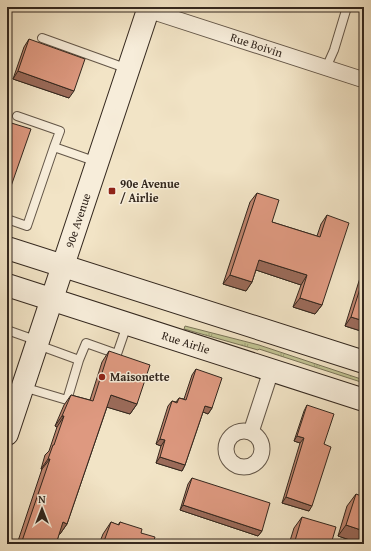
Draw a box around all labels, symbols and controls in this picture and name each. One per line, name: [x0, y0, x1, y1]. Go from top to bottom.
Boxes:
street label: Rue Boivin: [228, 28, 285, 61]
place label: 90e Avenue / Airlie: [120, 175, 180, 206]
marker: 90e Avenue / Airlie: [107, 186, 117, 196]
street label: 90e Avenue: [60, 190, 95, 250]
street label: Rue Airlie: [160, 326, 213, 358]
place label: Maisonette: [110, 368, 170, 385]
marker: Maisonette: [97, 372, 107, 382]
north arrow: [22, 489, 62, 529]
text: N: [38, 491, 46, 507]

